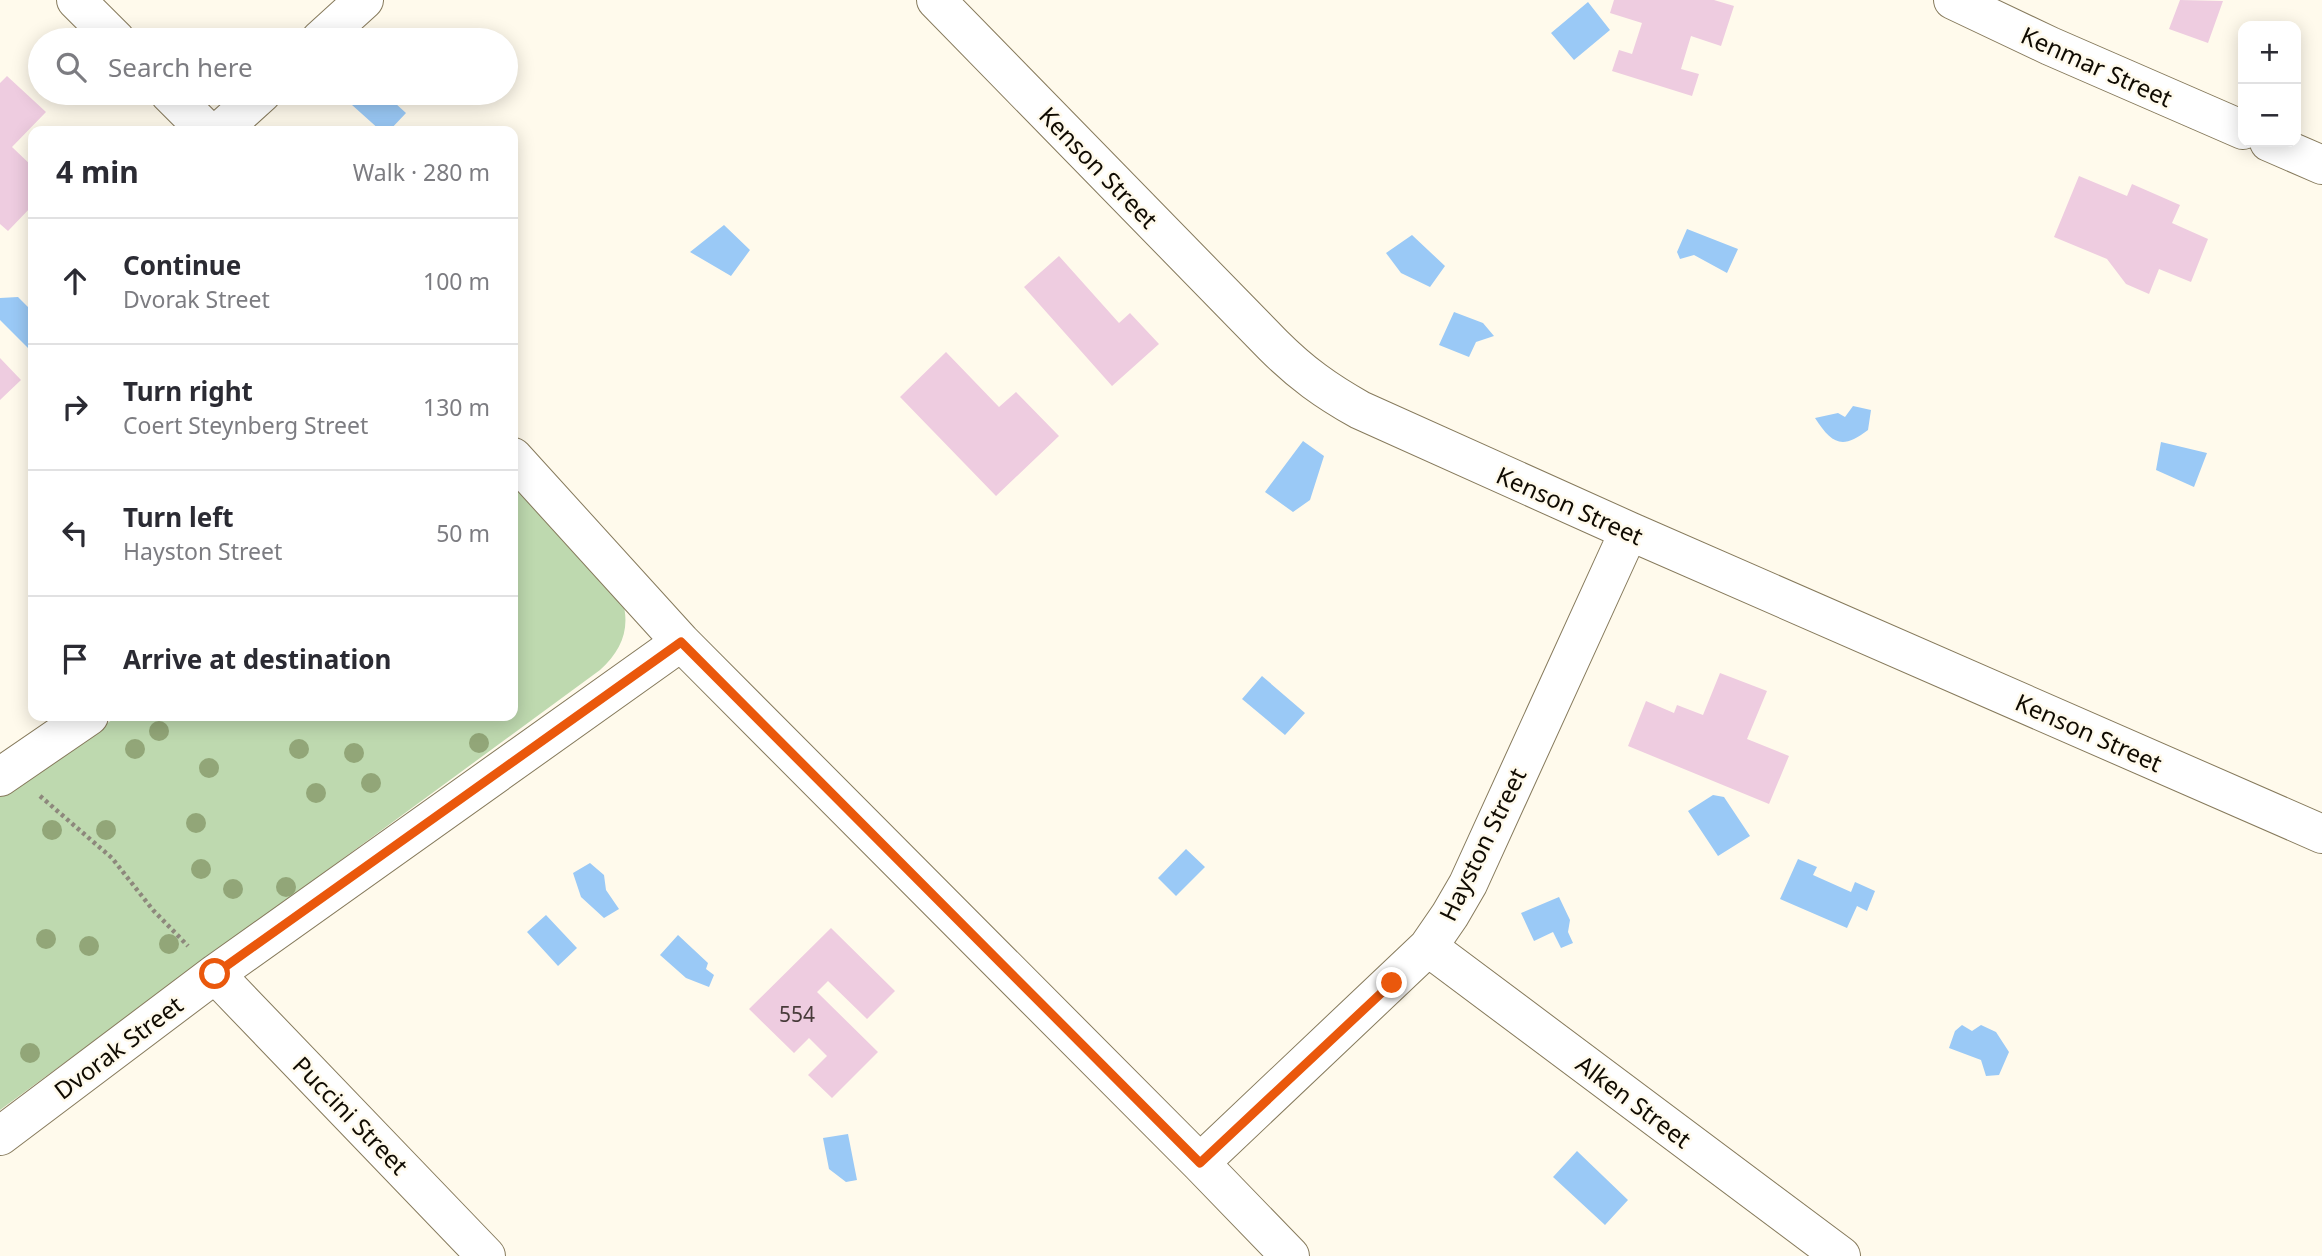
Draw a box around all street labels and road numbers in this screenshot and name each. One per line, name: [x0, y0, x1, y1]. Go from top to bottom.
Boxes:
street label: Kenmar Street: [2016, 18, 2178, 114]
street label: Kenson Street: [1032, 99, 1166, 235]
street label: Kenson Street: [1491, 458, 1649, 552]
street label: Kenson Street: [2010, 685, 2168, 779]
street label: Hayston Street: [1431, 762, 1533, 926]
street label: Dvorak Street: [47, 988, 189, 1106]
street label: Alken Street: [1570, 1047, 1698, 1155]
street label: Puccini Street: [286, 1049, 416, 1182]

